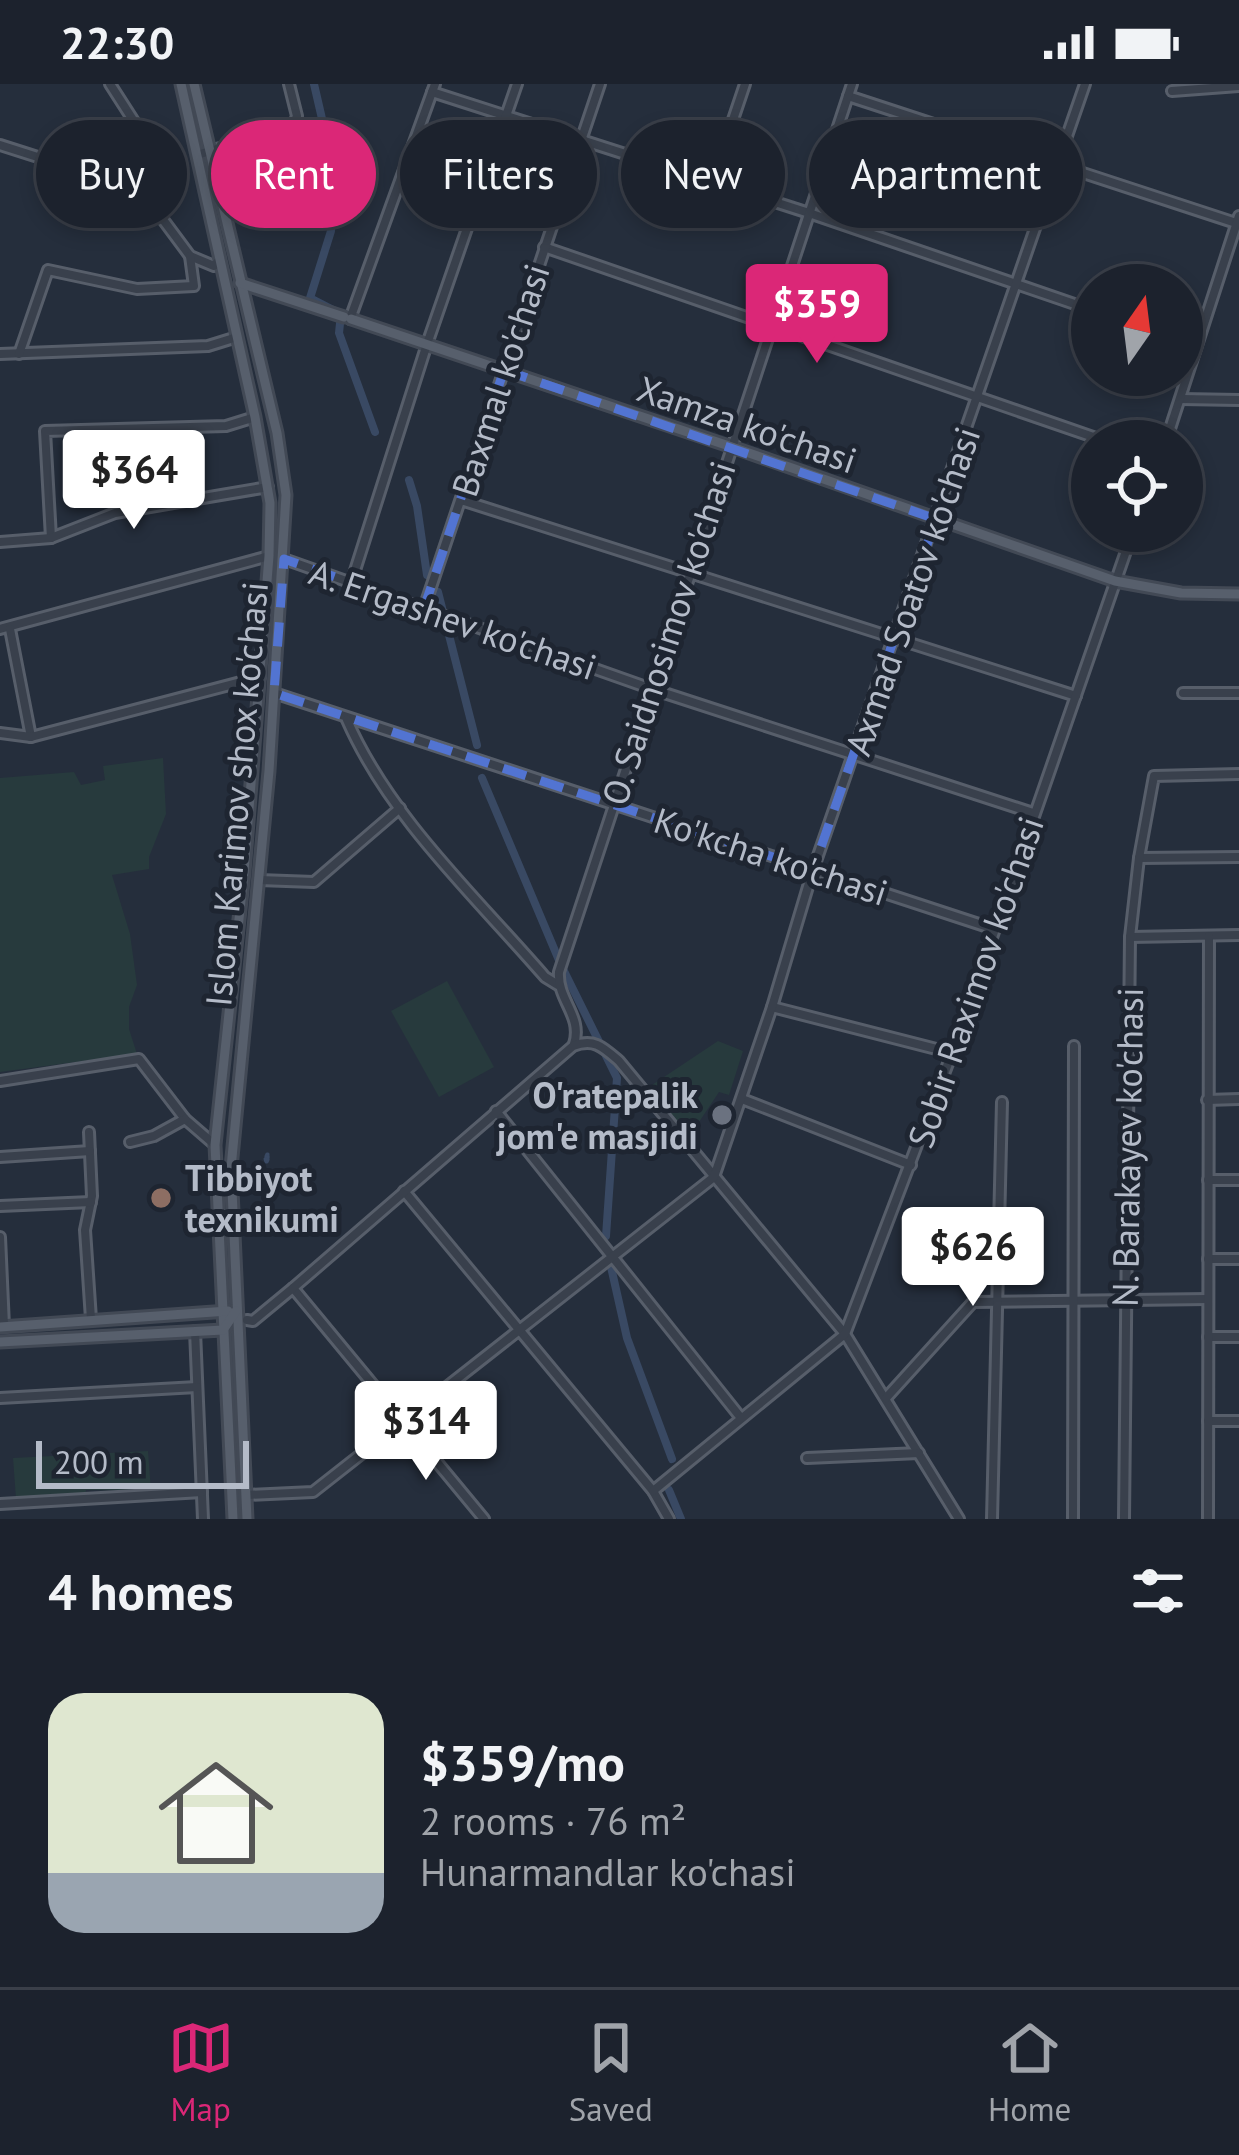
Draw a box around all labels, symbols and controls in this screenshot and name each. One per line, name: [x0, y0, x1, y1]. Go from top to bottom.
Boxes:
text: 22:30: [60, 13, 174, 71]
chip: Buy: [36, 120, 187, 228]
chip: Rent: [211, 120, 376, 228]
chip: Filters: [400, 120, 597, 228]
chip: New: [621, 120, 785, 228]
chip: Apartment: [809, 120, 1083, 228]
street label: Baxmal ko'chasi: [440, 258, 560, 502]
pin: $359: [746, 264, 888, 366]
north arrow: [1071, 264, 1203, 396]
map controls: [1071, 264, 1203, 552]
text: $359: [773, 277, 861, 328]
street label: Xamza ko'chasi: [631, 365, 863, 483]
button: locate: [1071, 420, 1203, 552]
street label: Axmad Soatov ko'chasi: [834, 421, 990, 761]
pin: $364: [63, 430, 205, 532]
text: $364: [90, 443, 178, 494]
street label: O. Saidnosimov ko'chasi: [590, 455, 746, 811]
street label: A. Ergashev ko'chasi: [303, 548, 603, 690]
street label: Islom Karimov shox ko'chasi: [194, 580, 278, 1008]
street label: Ko'kcha ko'chasi: [648, 796, 894, 916]
street label: Sobir Raximov ko'chasi: [896, 810, 1054, 1154]
street label: N. Barakayev ko'chasi: [1101, 987, 1153, 1307]
place label: O'ratepalik jom'e masjidi: [496, 1071, 698, 1159]
marker: O'ratepalik jom'e masjidi: [709, 1102, 735, 1128]
place label: Tibbiyot texnikumi: [185, 1154, 339, 1242]
marker: Tibbiyot texnikumi: [148, 1185, 174, 1211]
pin: $626: [902, 1207, 1044, 1309]
text: $626: [929, 1220, 1017, 1271]
pin: $314: [355, 1381, 497, 1483]
text: $314: [382, 1394, 470, 1445]
scale bar: [36, 1435, 249, 1488]
text: 200 m: [54, 1440, 144, 1483]
text: 4 homes: [48, 1558, 234, 1624]
icon: filters: [1125, 1558, 1191, 1624]
text: $359/mo: [420, 1729, 625, 1795]
icon: home: [144, 1741, 288, 1885]
text: 2 rooms · 76 m²: [420, 1795, 686, 1846]
text: Hunarmandlar ko'chasi: [420, 1846, 796, 1897]
tab: Map: [168, 2015, 234, 2130]
tab: Saved: [569, 2015, 653, 2130]
tab: Home: [988, 2015, 1071, 2130]

